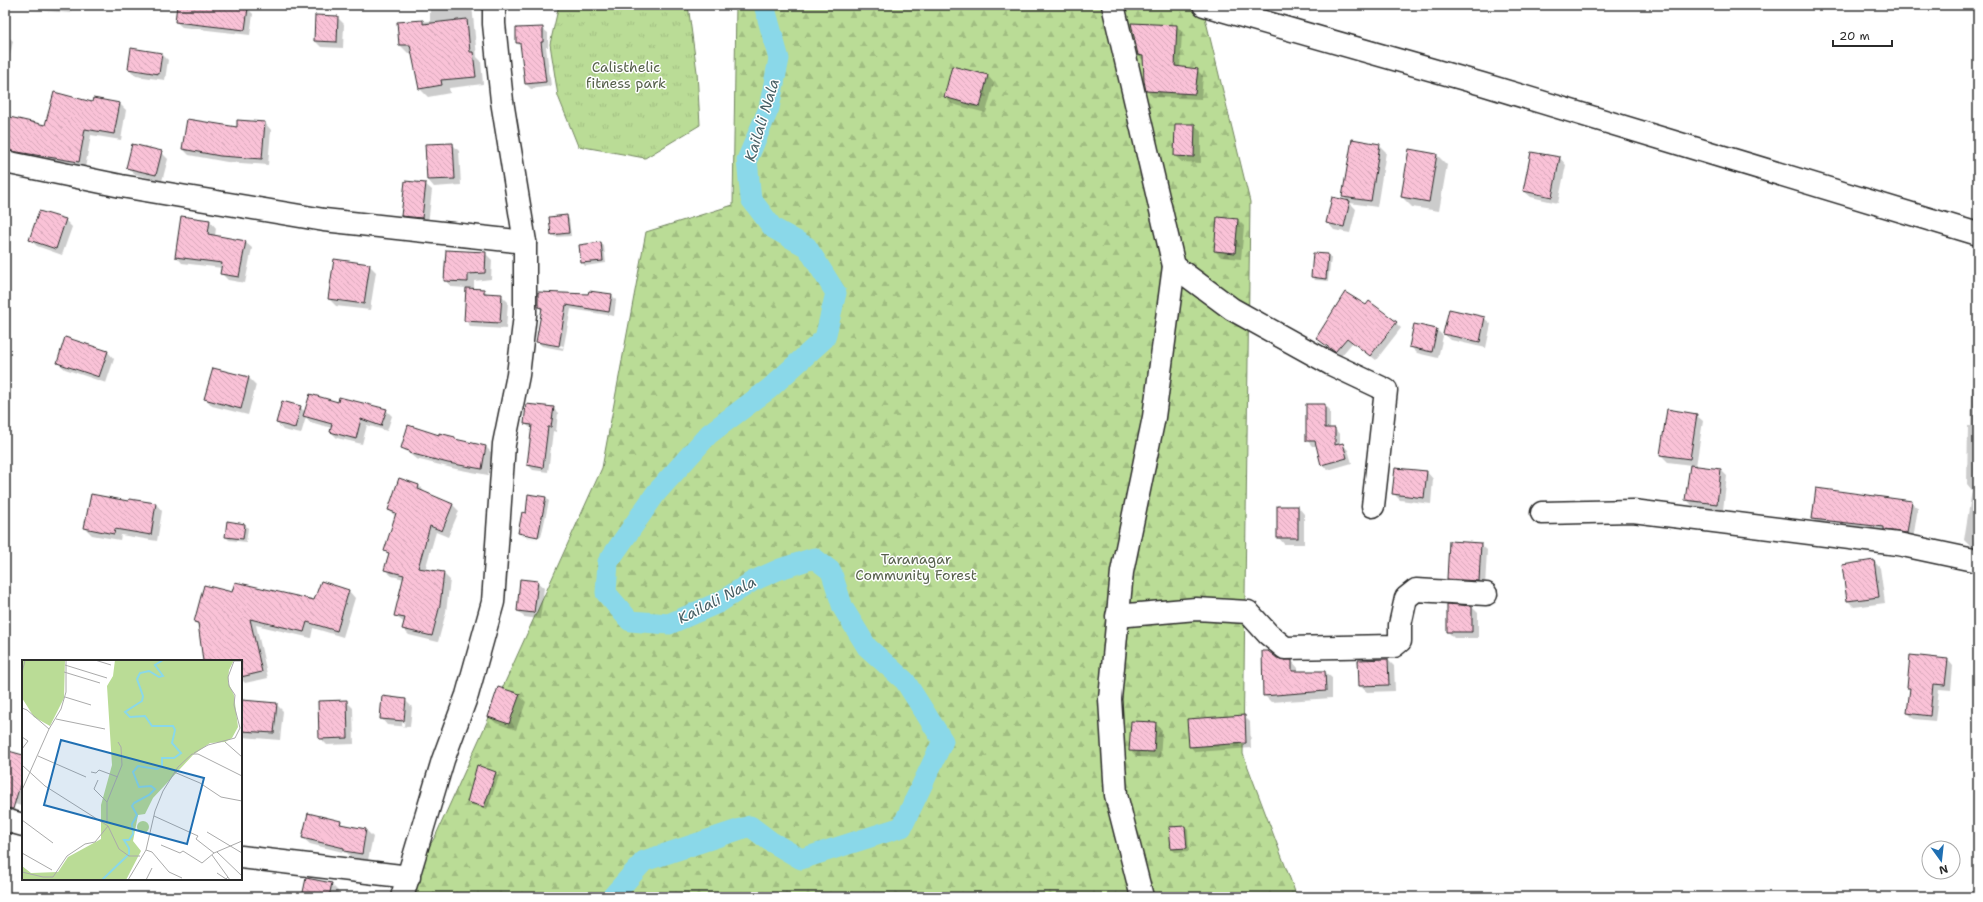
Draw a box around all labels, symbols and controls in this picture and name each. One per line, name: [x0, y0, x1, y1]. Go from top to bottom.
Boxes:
scale bar: [1833, 22, 1892, 48]
text: 20 m: [1839, 28, 1870, 44]
park label: Calisthelic fitness park: [586, 58, 666, 92]
water label: Kailali Nala: [740, 76, 784, 164]
park label: Taranagar Community Forest: [855, 550, 977, 584]
water label: Kailali Nala: [674, 572, 760, 628]
inset map: [22, 660, 242, 880]
north arrow: [1921, 840, 1961, 880]
text: N: [1937, 861, 1950, 878]

